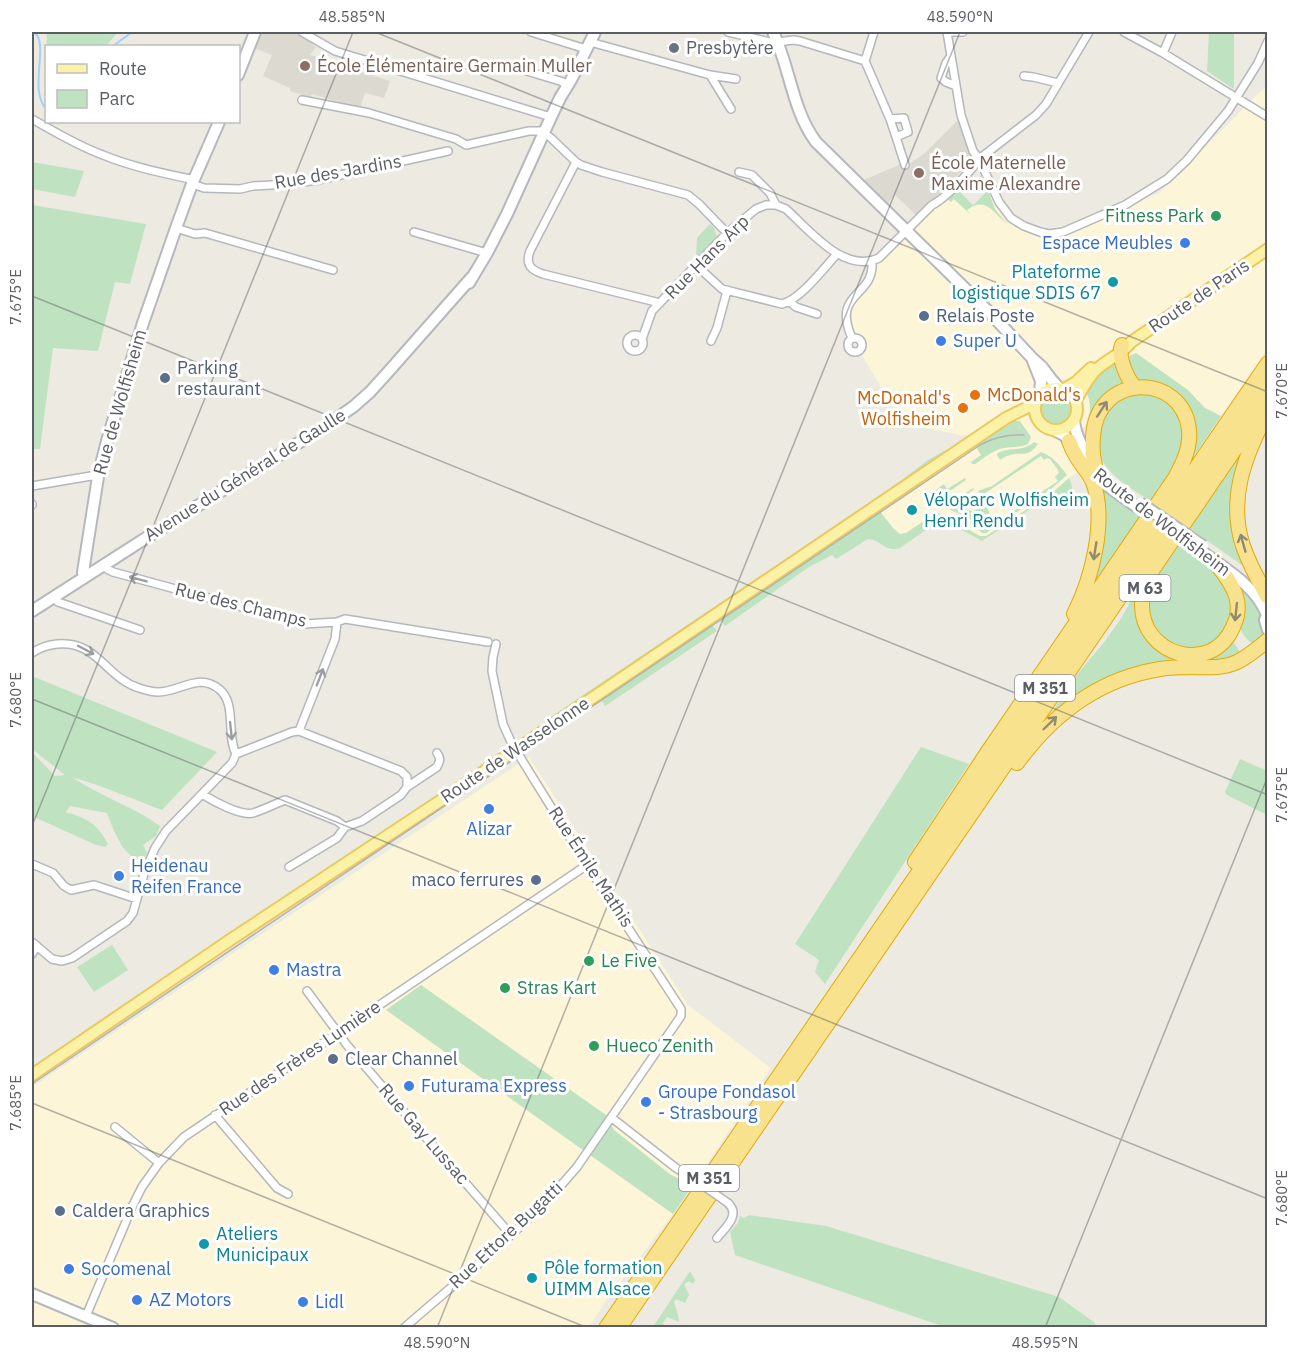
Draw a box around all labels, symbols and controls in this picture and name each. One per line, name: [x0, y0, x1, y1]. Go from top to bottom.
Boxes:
text: 48.585°N: [319, 7, 385, 26]
text: 48.590°N: [927, 7, 993, 26]
place label: Presbytère: [686, 36, 774, 59]
marker: Presbytère: [667, 41, 681, 55]
legend: [45, 45, 240, 123]
place label: École Élémentaire Germain Muller: [317, 54, 592, 77]
text: Route: [99, 57, 147, 80]
marker: École Élémentaire Germain Muller: [298, 59, 312, 73]
text: Parc: [99, 87, 135, 110]
street label: Rue des Jardins: [273, 149, 403, 194]
place label: École Maternelle Maxime Alexandre: [931, 151, 1081, 195]
marker: École Maternelle Maxime Alexandre: [912, 166, 926, 180]
place label: Fitness Park: [1105, 204, 1205, 227]
marker: Fitness Park: [1209, 209, 1223, 223]
street label: Rue Hans Arp: [660, 210, 754, 304]
place label: Espace Meubles: [1042, 231, 1173, 254]
marker: Espace Meubles: [1178, 236, 1192, 250]
street label: Route de Paris: [1144, 253, 1254, 338]
place label: Plateforme logistique SDIS 67: [952, 260, 1101, 304]
text: 7.675°E: [6, 269, 25, 325]
marker: Plateforme logistique SDIS 67: [1106, 275, 1120, 289]
place label: Relais Poste: [936, 304, 1035, 327]
marker: Relais Poste: [917, 309, 931, 323]
street label: Rue de Wolfisheim: [88, 326, 151, 477]
place label: Super U: [953, 329, 1017, 352]
marker: Super U: [934, 334, 948, 348]
place label: Parking restaurant: [177, 356, 261, 400]
text: 7.670°E: [1272, 363, 1291, 419]
marker: Parking restaurant: [158, 371, 172, 385]
place label: McDonald's: [987, 383, 1081, 406]
place label: McDonald's Wolfisheim: [857, 386, 951, 430]
marker: McDonald's: [968, 388, 982, 402]
marker: McDonald's Wolfisheim: [956, 401, 970, 415]
one-way arrow: [1096, 401, 1108, 417]
street label: Avenue du Général de Gaulle: [140, 403, 350, 546]
street label: Route de Wolfisheim: [1089, 462, 1236, 581]
place label: Véloparc Wolfisheim Henri Rendu: [924, 488, 1089, 532]
marker: Véloparc Wolfisheim Henri Rendu: [905, 503, 919, 517]
one-way arrow: [1237, 534, 1248, 553]
one-way arrow: [1089, 540, 1100, 560]
one-way arrow: [128, 573, 147, 584]
road number: M 63: [1120, 575, 1170, 601]
street label: Rue des Champs: [173, 577, 309, 632]
one-way arrow: [1230, 602, 1241, 622]
one-way arrow: [77, 645, 95, 657]
one-way arrow: [315, 668, 326, 687]
text: 7.680°E: [6, 672, 25, 728]
road number: M 351: [1015, 675, 1075, 701]
street label: Route de Wasselonne: [436, 691, 594, 808]
one-way arrow: [1043, 716, 1058, 731]
one-way arrow: [226, 720, 237, 740]
text: 7.675°E: [1272, 767, 1291, 823]
marker: Alizar: [482, 802, 496, 816]
street label: Rue Émile Mathis: [544, 802, 639, 932]
place label: Alizar: [466, 817, 512, 840]
place label: Heidenau Reifen France: [131, 854, 242, 898]
place label: maco ferrures: [411, 868, 524, 891]
marker: Heidenau Reifen France: [112, 869, 126, 883]
marker: maco ferrures: [529, 873, 543, 887]
place label: Le Five: [601, 949, 657, 972]
marker: Le Five: [582, 954, 596, 968]
place label: Mastra: [286, 958, 342, 981]
marker: Mastra: [267, 963, 281, 977]
place label: Stras Kart: [517, 976, 597, 999]
marker: Stras Kart: [498, 981, 512, 995]
street label: Rue des Frères Lumière: [214, 995, 385, 1120]
place label: Hueco Zenith: [606, 1034, 714, 1057]
marker: Hueco Zenith: [587, 1039, 601, 1053]
place label: Clear Channel: [345, 1047, 458, 1070]
marker: Clear Channel: [326, 1052, 340, 1066]
place label: Futurama Express: [421, 1074, 567, 1097]
text: 7.685°E: [6, 1075, 25, 1131]
street label: Rue Gay Lussac: [374, 1078, 474, 1189]
marker: Futurama Express: [402, 1079, 416, 1093]
place label: Groupe Fondasol - Strasbourg: [658, 1080, 796, 1124]
marker: Groupe Fondasol - Strasbourg: [639, 1095, 653, 1109]
road number: M 351: [679, 1165, 739, 1191]
text: 7.680°E: [1272, 1170, 1291, 1226]
street label: Rue Ettore Bugatti: [444, 1176, 567, 1293]
place label: Caldera Graphics: [72, 1199, 210, 1222]
marker: Caldera Graphics: [53, 1204, 67, 1218]
place label: Ateliers Municipaux: [216, 1222, 309, 1266]
marker: Ateliers Municipaux: [197, 1237, 211, 1251]
place label: Pôle formation UIMM Alsace: [544, 1256, 663, 1300]
place label: Socomenal: [81, 1257, 171, 1280]
marker: Socomenal: [62, 1262, 76, 1276]
marker: Pôle formation UIMM Alsace: [525, 1271, 539, 1285]
place label: AZ Motors: [149, 1288, 232, 1311]
place label: Lidl: [315, 1290, 344, 1313]
marker: AZ Motors: [130, 1293, 144, 1307]
marker: Lidl: [296, 1295, 310, 1309]
text: 48.590°N: [404, 1333, 470, 1352]
text: 48.595°N: [1012, 1333, 1078, 1352]

